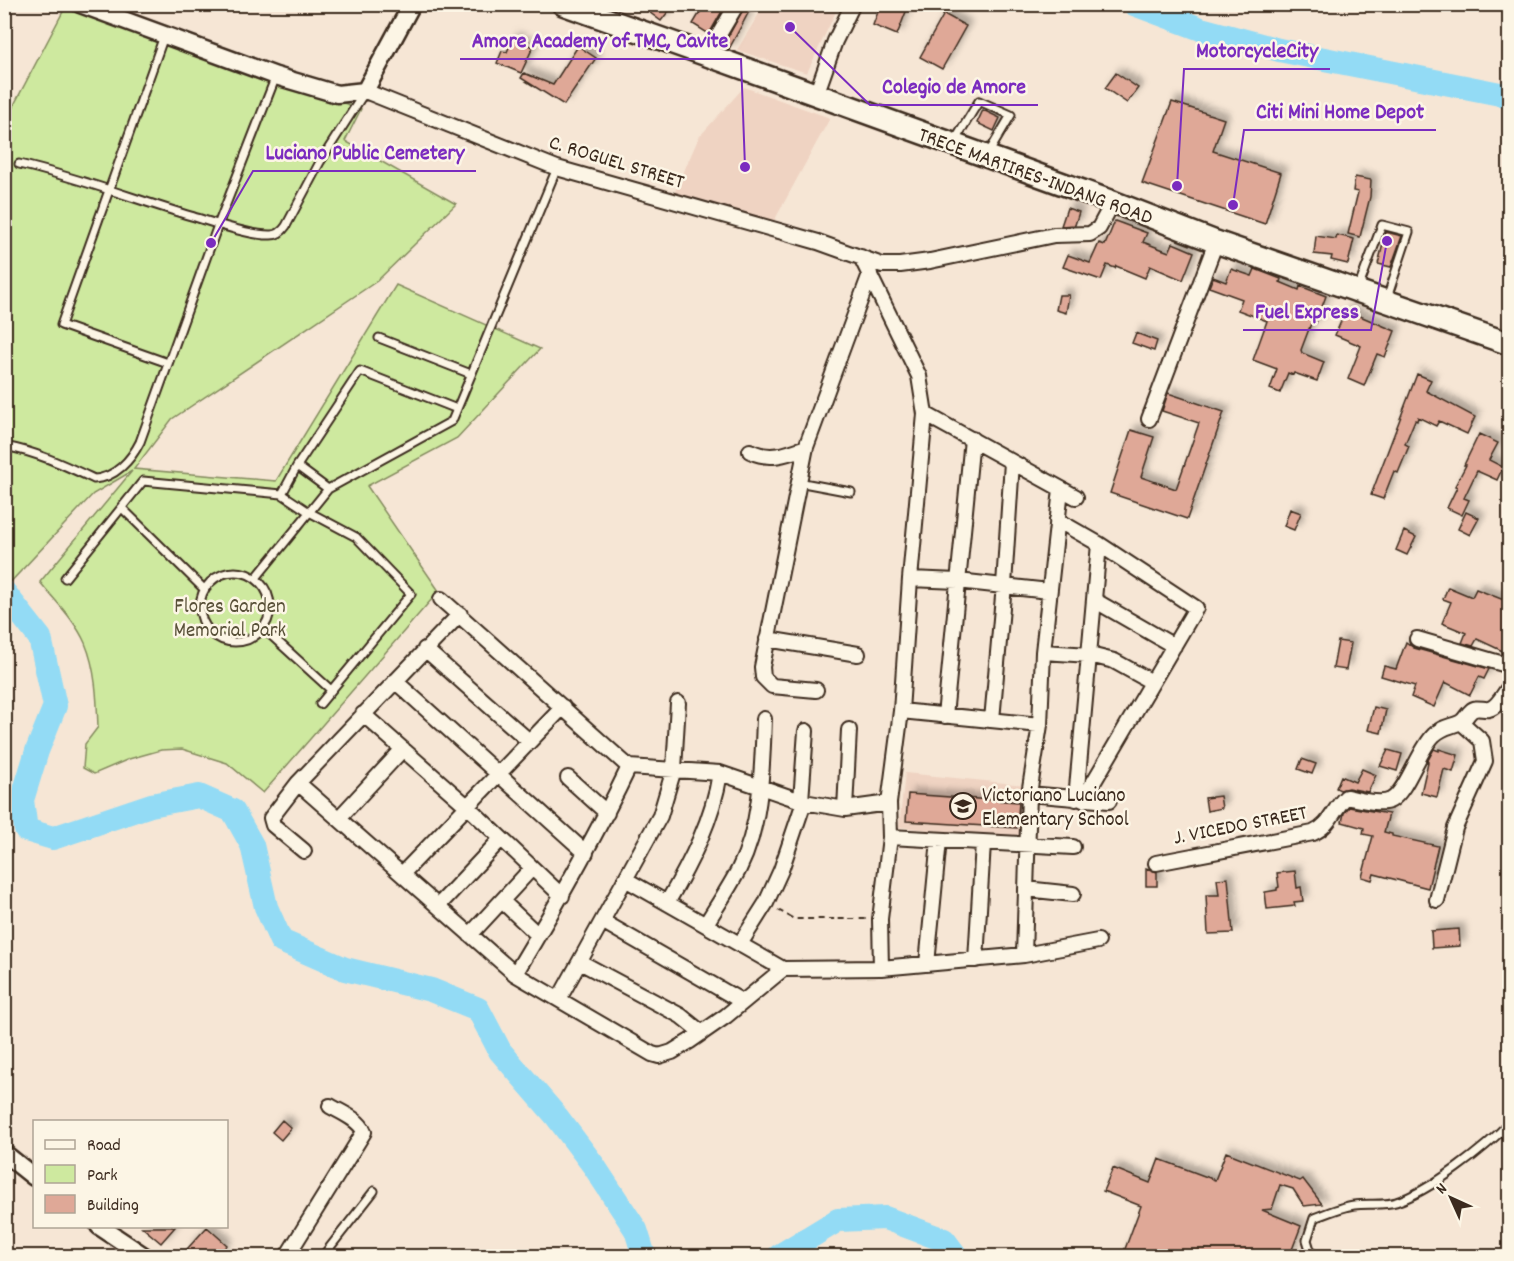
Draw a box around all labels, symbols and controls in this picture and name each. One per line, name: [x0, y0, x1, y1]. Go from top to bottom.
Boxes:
callout: Amore Academy of TMC, Cavite: [460, 19, 741, 59]
text: Amore Academy of TMC, Cavite: [472, 27, 729, 58]
callout: MotorcycleCity: [1184, 29, 1330, 69]
text: MotorcycleCity: [1196, 37, 1319, 68]
callout: Colegio de Amore: [870, 65, 1038, 105]
text: Colegio de Amore: [882, 73, 1026, 104]
callout: Citi Mini Home Depot: [1244, 90, 1436, 130]
text: Citi Mini Home Depot: [1256, 98, 1425, 129]
street label: TRECE MARTIRES-INDANG ROAD: [914, 121, 1157, 234]
street label: C. ROGUEL STREET: [545, 129, 688, 199]
callout: Luciano Public Cemetery: [253, 131, 476, 171]
text: Luciano Public Cemetery: [265, 139, 466, 170]
callout: Fuel Express: [1243, 290, 1371, 330]
text: Fuel Express: [1255, 298, 1359, 329]
park label: Flores Garden Memorial Park: [174, 593, 286, 647]
place label: Victoriano Luciano Elementary School: [982, 782, 1129, 836]
school or university icon: Victoriano Luciano Elementary School: [948, 791, 978, 821]
street label: J. VICEDO STREET: [1171, 799, 1311, 855]
legend: [33, 1120, 228, 1228]
text: Road: [87, 1134, 121, 1159]
text: Park: [87, 1164, 118, 1189]
north arrow: [1421, 1168, 1481, 1228]
text: N: [1431, 1178, 1453, 1200]
text: Building: [87, 1194, 139, 1219]

